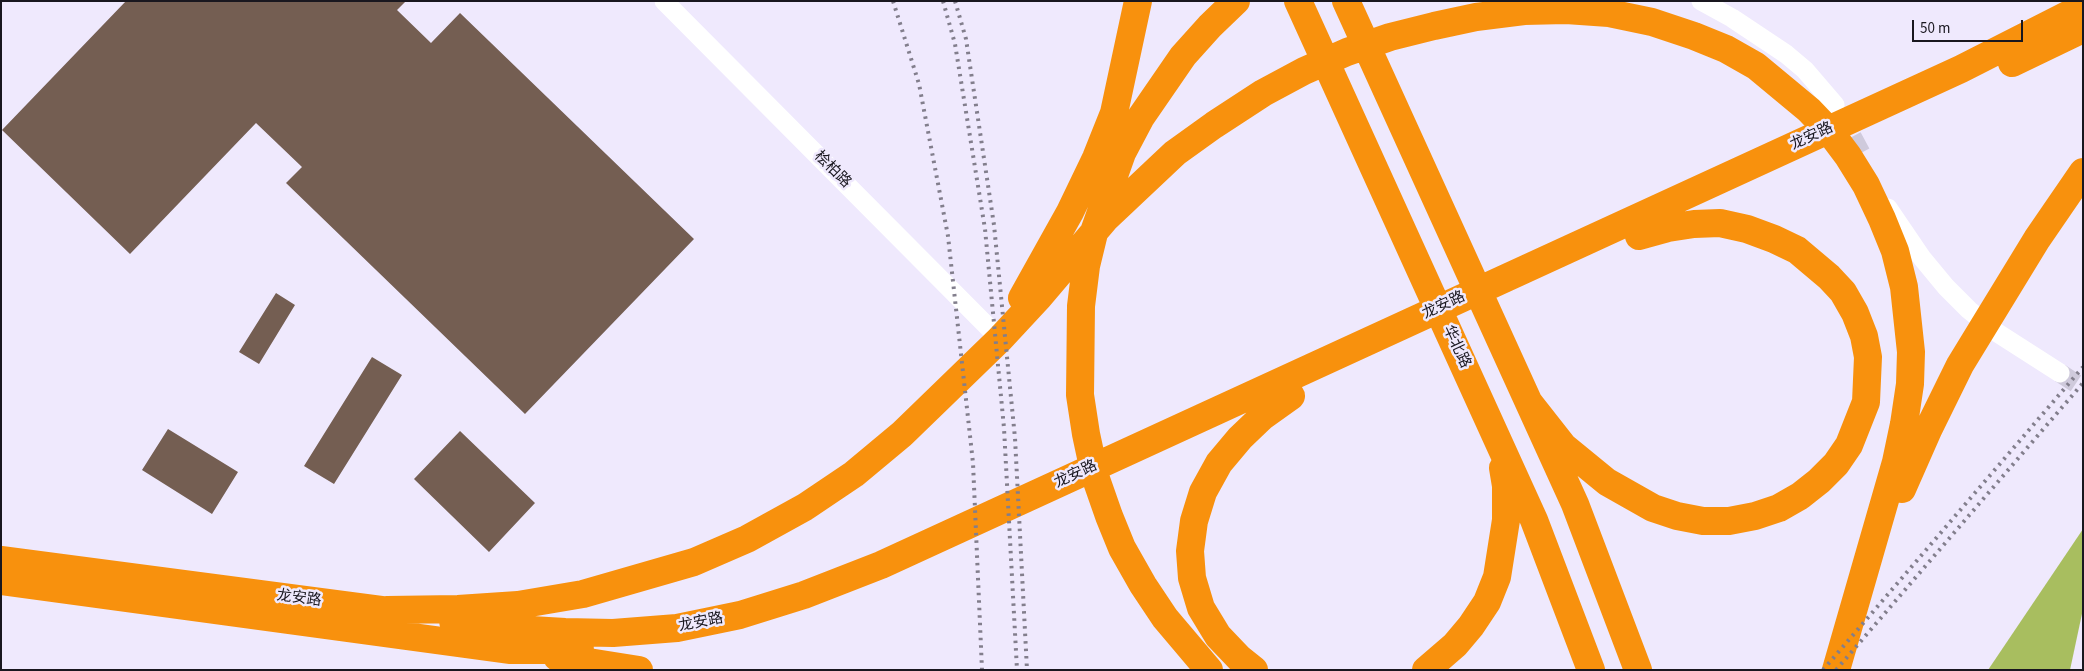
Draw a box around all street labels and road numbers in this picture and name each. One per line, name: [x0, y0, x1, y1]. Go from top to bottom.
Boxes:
street label: 龙安路: [1788, 119, 1836, 155]
street label: 桧柏路: [810, 148, 854, 192]
street label: 龙安路: [1420, 288, 1468, 324]
street label: 华北路: [1438, 323, 1474, 371]
street label: 龙安路: [1052, 457, 1100, 493]
street label: 龙安路: [276, 587, 322, 611]
street label: 龙安路: [677, 610, 725, 636]

